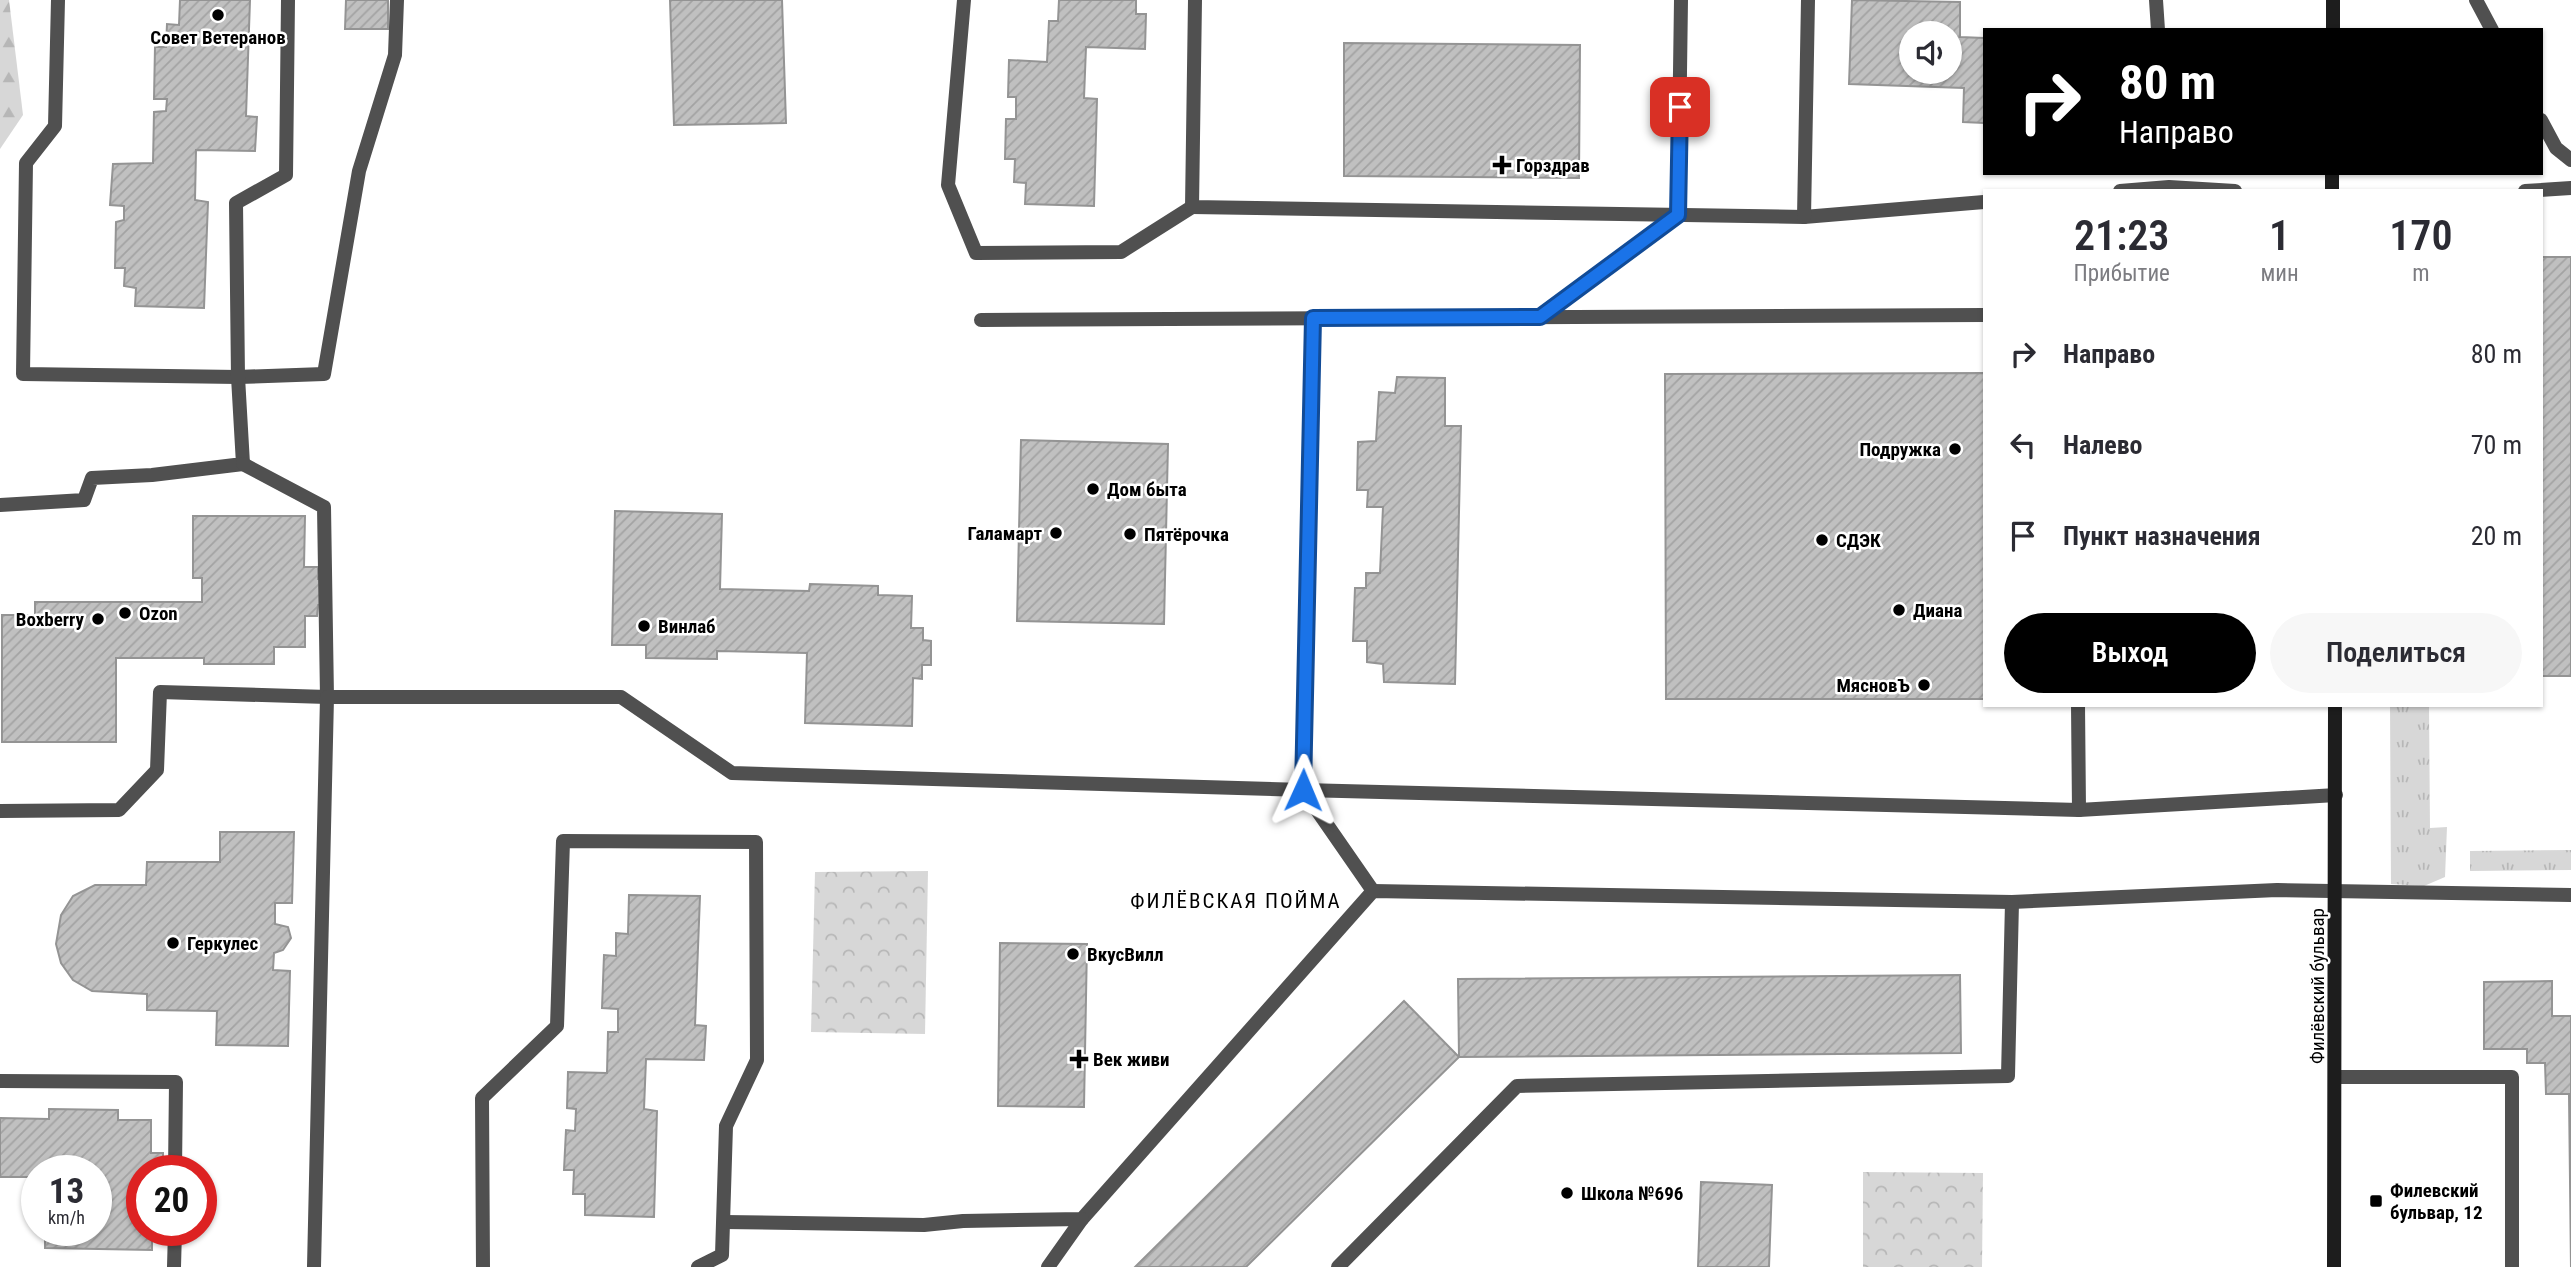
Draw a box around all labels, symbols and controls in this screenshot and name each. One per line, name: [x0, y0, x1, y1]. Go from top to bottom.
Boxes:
marker: Совет Ветеранов: [210, 7, 226, 23]
map controls: [1899, 21, 1962, 84]
button: sound: [1899, 21, 1962, 84]
place label: Совет Ветеранов: [150, 26, 286, 49]
text: 80 m: [2119, 54, 2216, 111]
icon: right: [2004, 56, 2095, 147]
pin: [1650, 77, 1710, 137]
icon: arrive: [1661, 88, 1699, 126]
text: Направо: [2119, 113, 2234, 151]
place label: Горздрав: [1516, 154, 1590, 177]
marker: Горздрав: [1494, 157, 1510, 173]
text: 21:23: [2074, 211, 2169, 260]
text: 1: [2269, 211, 2290, 260]
text: 170: [2389, 211, 2453, 260]
text: Прибытие: [2073, 260, 2170, 287]
text: мин: [2260, 260, 2299, 287]
text: m: [2412, 260, 2429, 287]
icon: right: [2004, 335, 2042, 373]
text: Направо: [2063, 339, 2155, 369]
text: 80 m: [2471, 339, 2522, 369]
icon: left: [2004, 426, 2042, 464]
text: Налево: [2063, 430, 2143, 460]
text: 70 m: [2471, 430, 2522, 460]
place label: Подружка: [1859, 438, 1941, 461]
marker: Подружка: [1947, 441, 1963, 457]
place label: Дом быта: [1107, 478, 1187, 501]
marker: Дом быта: [1085, 481, 1101, 497]
icon: arrive: [2004, 517, 2042, 555]
text: Пункт назначения: [2063, 521, 2261, 551]
text: 20 m: [2471, 521, 2522, 551]
place label: Галамарт: [968, 522, 1042, 545]
place label: Пятёрочка: [1144, 523, 1229, 546]
marker: Галамарт: [1048, 525, 1064, 541]
marker: Пятёрочка: [1122, 526, 1138, 542]
place label: СДЭК: [1836, 529, 1881, 552]
marker: СДЭК: [1814, 532, 1830, 548]
place label: Диана: [1913, 599, 1962, 622]
place label: Ozon: [139, 602, 178, 625]
marker: Диана: [1891, 602, 1907, 618]
marker: Ozon: [117, 605, 133, 621]
place label: Boxberry: [16, 608, 85, 631]
marker: Boxberry: [90, 611, 106, 627]
button: Выход: [2004, 613, 2256, 693]
button: Поделиться: [2270, 613, 2522, 693]
place label: Винлаб: [658, 615, 716, 638]
marker: Винлаб: [636, 618, 652, 634]
place label: МясновЪ: [1836, 674, 1910, 697]
marker: МясновЪ: [1916, 677, 1932, 693]
position arrow: [1266, 753, 1340, 827]
district label: ФИЛЁВСКАЯ ПОЙМА: [1130, 889, 1342, 913]
street label: Филёвский бульвар: [2306, 908, 2329, 1064]
place label: Геркулес: [187, 932, 258, 955]
marker: Геркулес: [165, 935, 181, 951]
place label: ВкусВилл: [1087, 943, 1164, 966]
marker: ВкусВилл: [1065, 946, 1081, 962]
place label: Век живи: [1093, 1048, 1169, 1071]
marker: Век живи: [1071, 1051, 1087, 1067]
speed limit sign: 20: [126, 1155, 217, 1246]
text: 13: [49, 1171, 84, 1212]
place label: Филевский бульвар, 12: [2390, 1179, 2483, 1224]
place label: Школа №696: [1581, 1182, 1683, 1205]
marker: Школа №696: [1559, 1185, 1575, 1201]
marker: Филевский бульвар, 12: [2368, 1193, 2384, 1209]
text: km/h: [48, 1207, 85, 1228]

